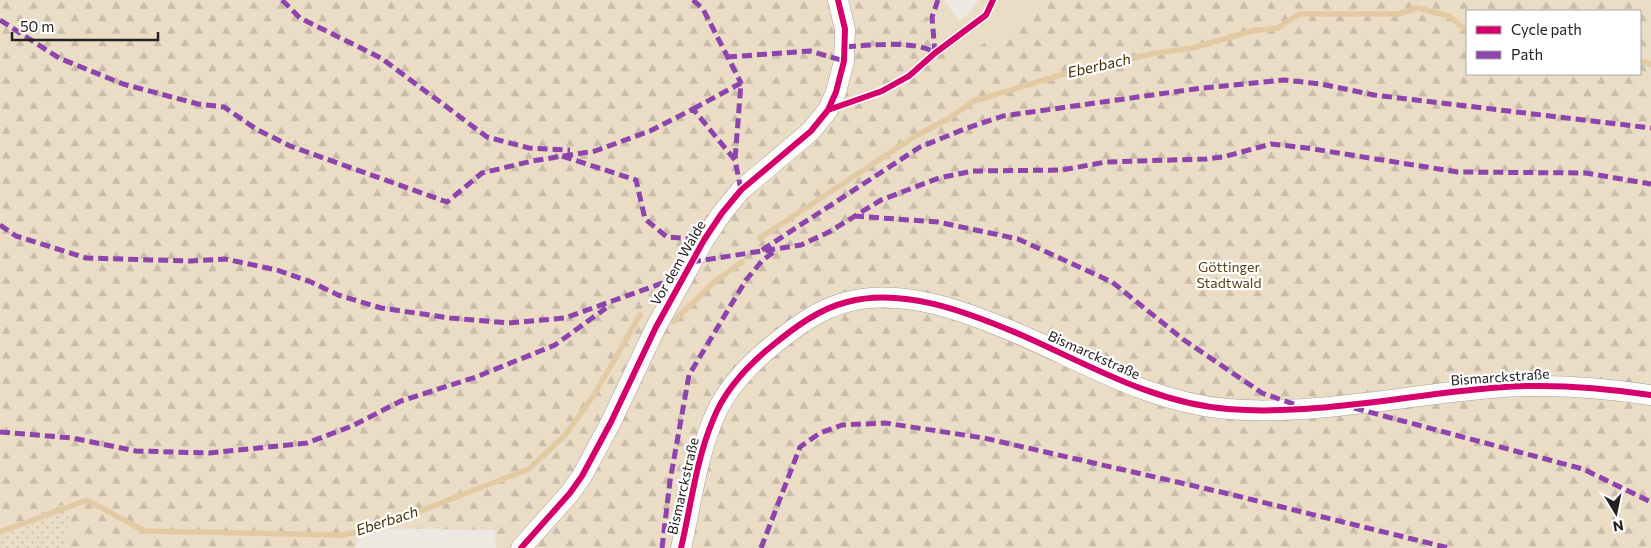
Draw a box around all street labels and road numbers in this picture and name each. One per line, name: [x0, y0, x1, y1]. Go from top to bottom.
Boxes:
street label: Vor dem Walde: [646, 217, 709, 308]
street label: Bismarckstraße: [1045, 327, 1143, 382]
street label: Bismarckstraße: [1450, 365, 1550, 388]
street label: Bismarckstraße: [663, 436, 702, 536]

